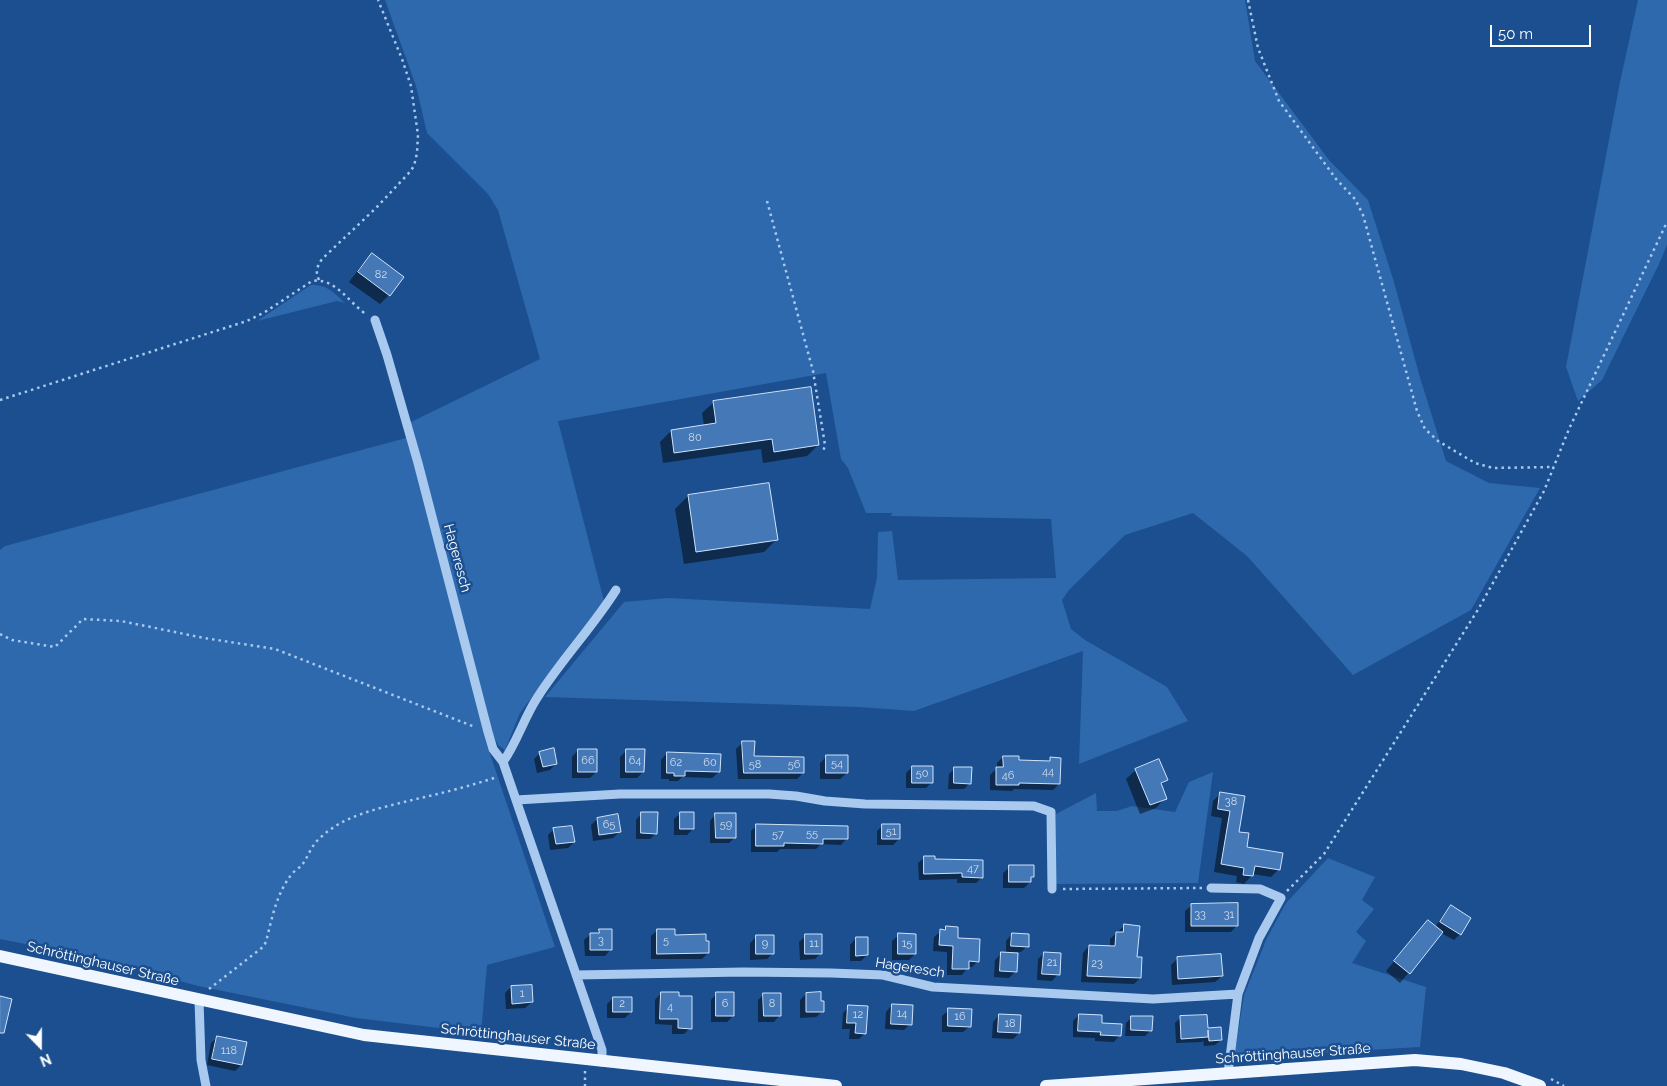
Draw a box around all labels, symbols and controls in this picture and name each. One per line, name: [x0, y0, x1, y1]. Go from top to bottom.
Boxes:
scale bar: [1492, 15, 1593, 47]
text: 50 m: [1498, 25, 1533, 43]
house number: 82: [375, 268, 387, 282]
house number: 80: [688, 431, 702, 445]
street label: Hageresch: [440, 522, 474, 594]
house number: 66: [581, 754, 595, 768]
house number: 64: [629, 754, 641, 768]
house number: 62: [670, 756, 682, 770]
house number: 60: [703, 756, 717, 770]
house number: 54: [831, 757, 843, 771]
house number: 58: [749, 758, 761, 772]
house number: 56: [788, 758, 800, 772]
house number: 44: [1042, 765, 1054, 779]
house number: 50: [916, 767, 928, 781]
house number: 46: [1002, 769, 1014, 783]
house number: 38: [1225, 795, 1237, 809]
house number: 65: [603, 818, 615, 832]
house number: 59: [720, 818, 732, 832]
house number: 51: [886, 825, 896, 839]
house number: 55: [806, 827, 818, 841]
house number: 57: [772, 828, 784, 842]
house number: 47: [967, 862, 979, 876]
house number: 33: [1194, 908, 1206, 922]
house number: 31: [1224, 908, 1234, 922]
house number: 3: [598, 934, 604, 948]
house number: 5: [663, 934, 669, 948]
house number: 9: [762, 937, 768, 951]
house number: 11: [809, 937, 819, 951]
house number: 15: [902, 937, 912, 951]
street label: Schröttinghauser Straße: [25, 938, 181, 990]
street label: Hageresch: [874, 954, 946, 982]
house number: 21: [1047, 956, 1057, 970]
house number: 23: [1091, 957, 1103, 971]
house number: 1: [520, 987, 524, 1001]
house number: 2: [619, 997, 625, 1011]
house number: 6: [722, 997, 728, 1011]
house number: 8: [769, 997, 775, 1011]
house number: 4: [667, 1000, 673, 1014]
house number: 14: [897, 1007, 907, 1021]
house number: 12: [853, 1008, 863, 1022]
house number: 16: [954, 1010, 966, 1024]
house number: 18: [1004, 1017, 1016, 1031]
north arrow: [15, 1021, 65, 1071]
street label: Schröttinghauser Straße: [440, 1021, 596, 1053]
street label: Schröttinghauser Straße: [1215, 1040, 1371, 1068]
house number: 118: [221, 1044, 237, 1058]
text: N: [38, 1050, 54, 1069]

